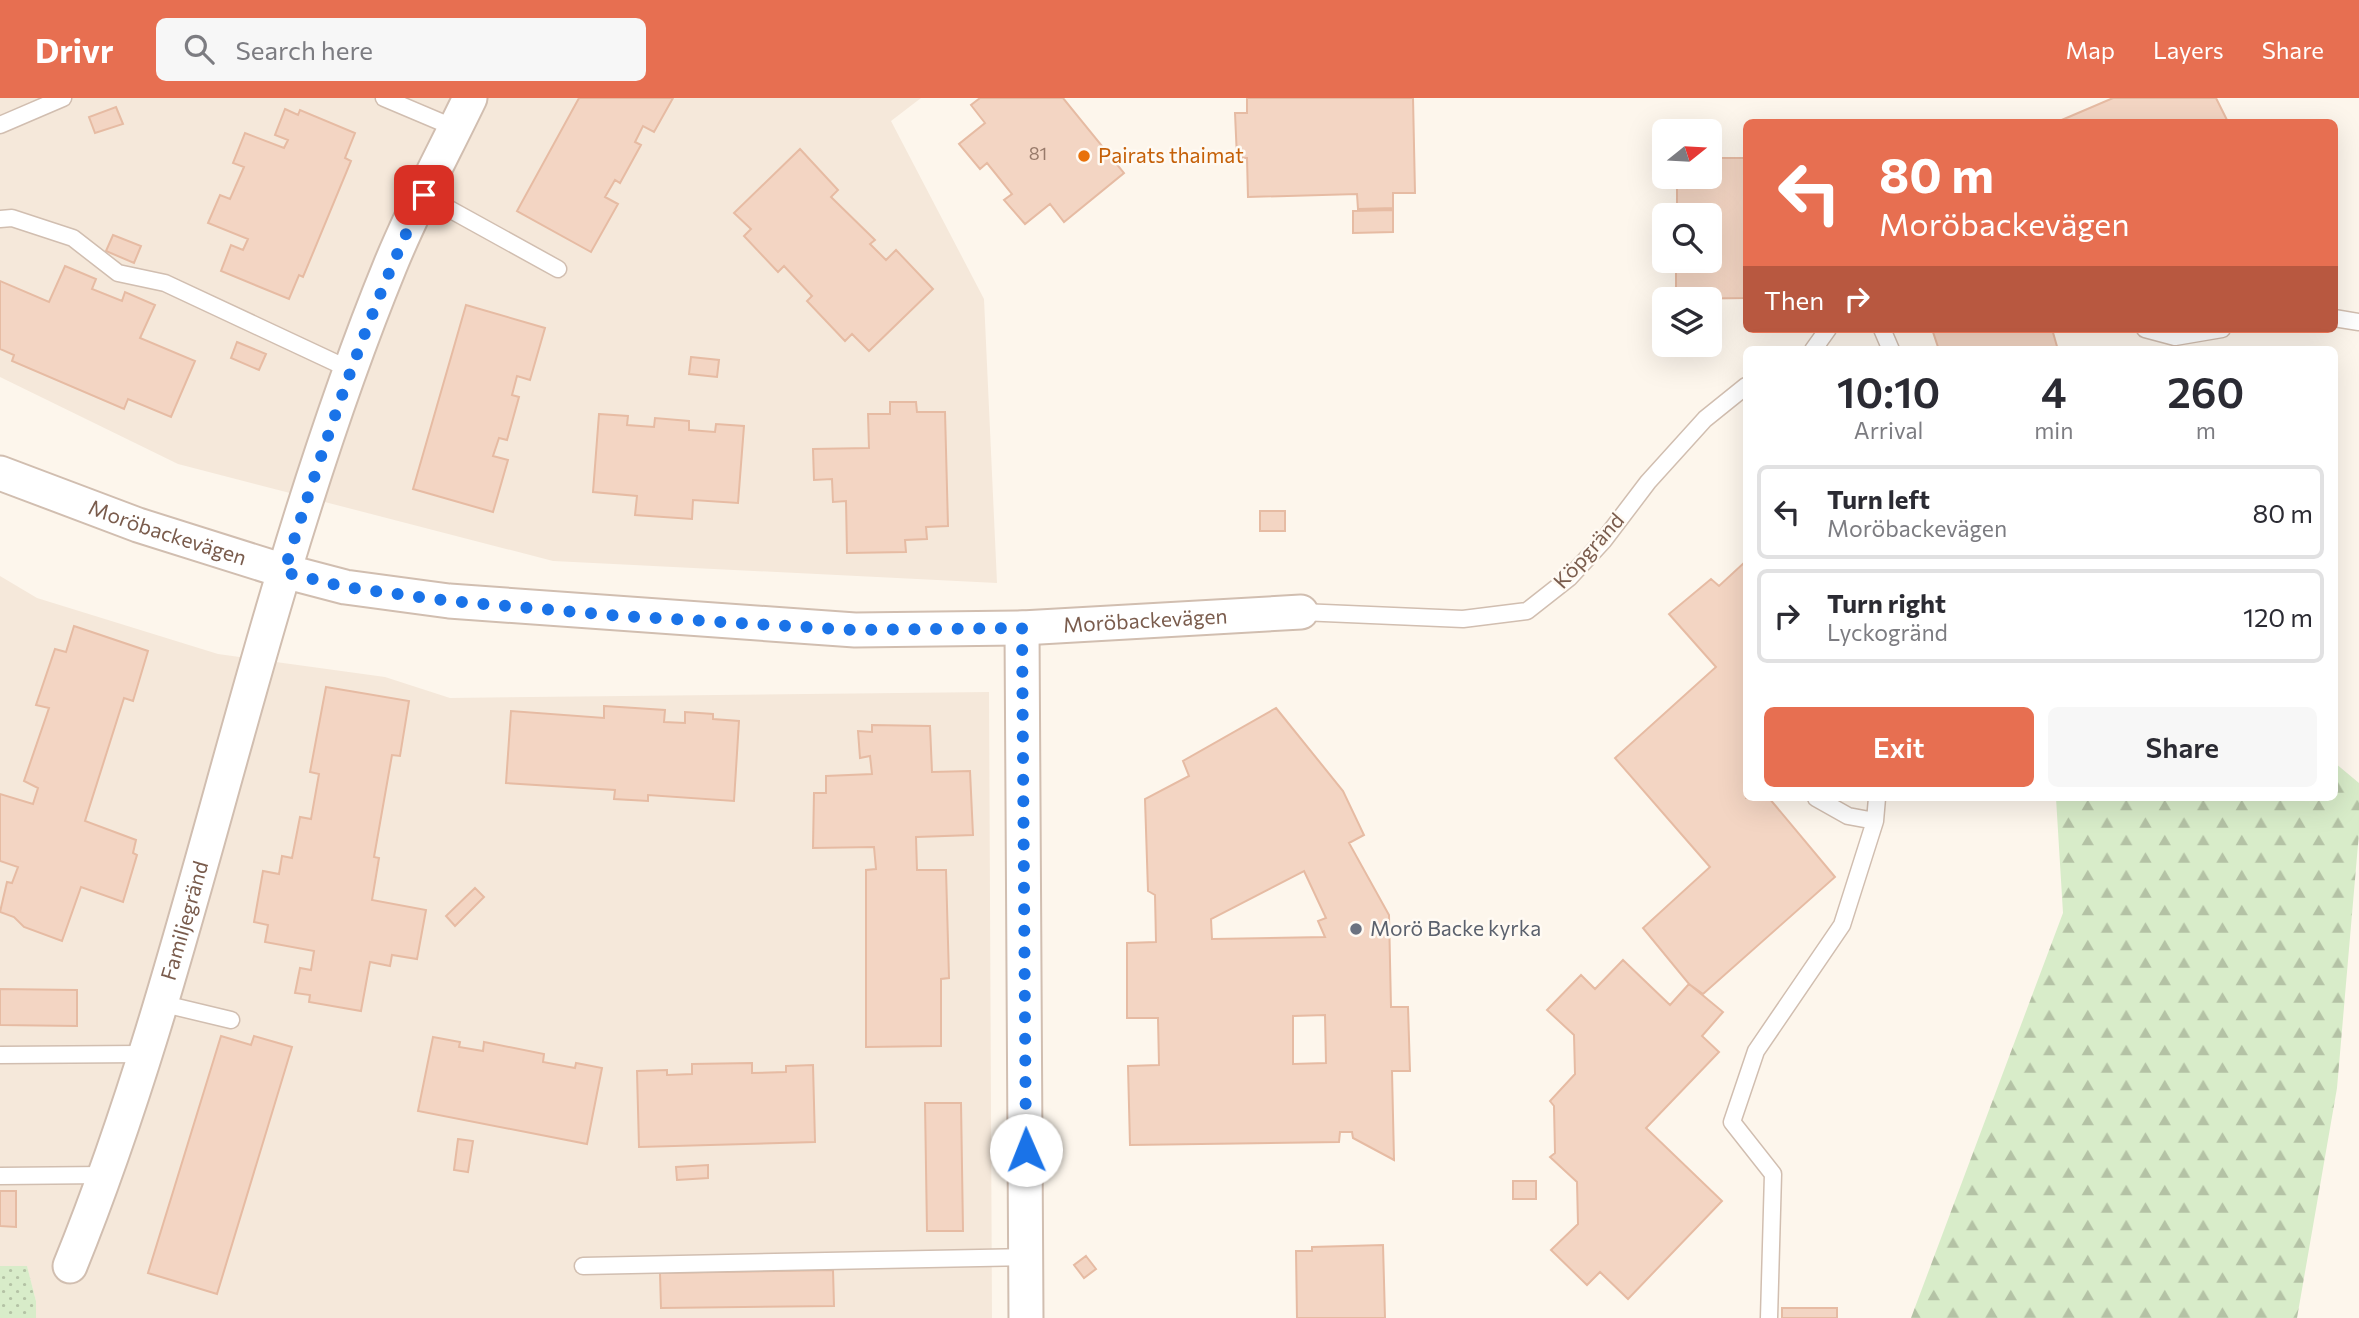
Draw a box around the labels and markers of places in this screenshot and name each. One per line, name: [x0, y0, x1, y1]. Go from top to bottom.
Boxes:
place label: Pairats thaimat: [1098, 142, 1244, 167]
marker: Pairats thaimat: [1076, 148, 1092, 164]
pin: [394, 165, 454, 225]
place label: Morö Backe kyrka: [1370, 915, 1541, 940]
marker: Morö Backe kyrka: [1348, 921, 1364, 937]

